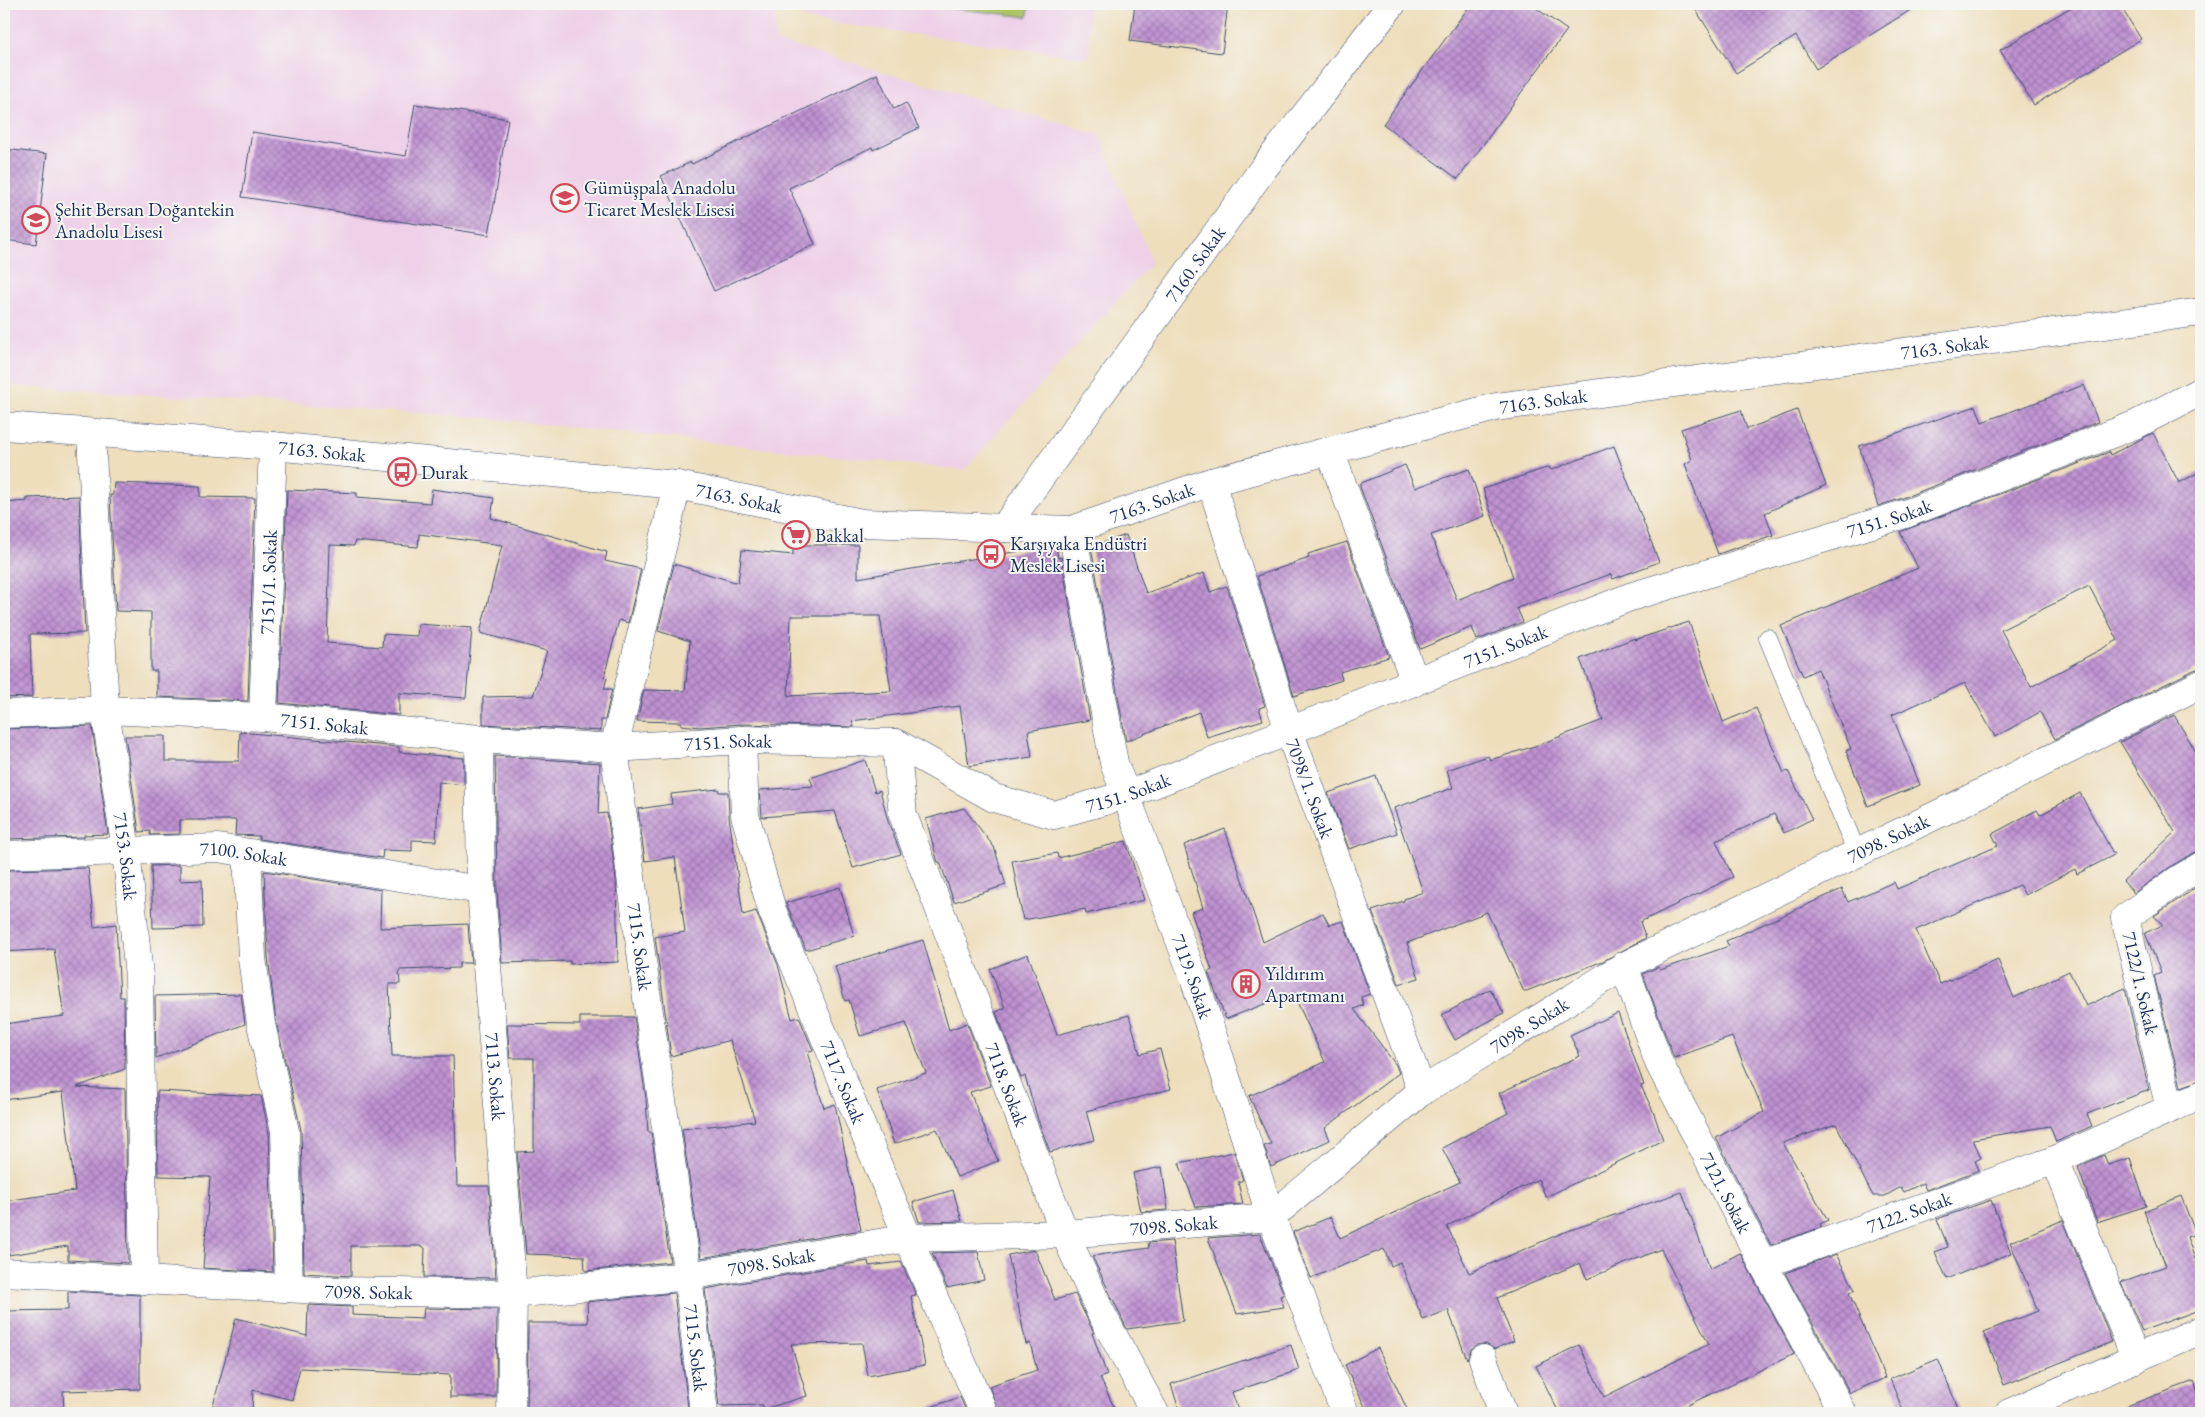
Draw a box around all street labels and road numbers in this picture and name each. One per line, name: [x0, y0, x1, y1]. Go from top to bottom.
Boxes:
street label: 7160. Sokak: [1159, 220, 1232, 307]
street label: 7163. Sokak: [1899, 329, 1991, 365]
street label: 7163. Sokak: [1498, 383, 1590, 419]
street label: 7163. Sokak: [277, 435, 368, 468]
street label: 7163. Sokak: [1106, 476, 1199, 529]
street label: 7163. Sokak: [693, 477, 786, 520]
street label: 7151. Sokak: [1844, 492, 1937, 544]
street label: 7151/1. Sokak: [254, 528, 283, 635]
street label: 7151. Sokak: [1460, 618, 1552, 674]
street label: 7151. Sokak: [279, 707, 371, 741]
street label: 7151. Sokak: [683, 728, 773, 757]
street label: 7098/1. Sokak: [1280, 735, 1340, 843]
street label: 7151. Sokak: [1083, 766, 1175, 819]
street label: 7098. Sokak: [1843, 808, 1934, 869]
street label: 7153. Sokak: [108, 811, 143, 902]
street label: 7100. Sokak: [199, 836, 290, 872]
street label: 7115. Sokak: [622, 902, 658, 993]
street label: 7122/1. Sokak: [2117, 929, 2165, 1038]
street label: 7119. Sokak: [1166, 931, 1219, 1023]
street label: 7098. Sokak: [1485, 991, 1574, 1059]
street label: 7113. Sokak: [479, 1032, 511, 1122]
street label: 7117. Sokak: [814, 1037, 872, 1129]
street label: 7118. Sokak: [979, 1039, 1035, 1131]
street label: 7121. Sokak: [1694, 1148, 1757, 1239]
street label: 7122. Sokak: [1863, 1186, 1956, 1239]
street label: 7098. Sokak: [1129, 1209, 1220, 1242]
street label: 7098. Sokak: [726, 1242, 818, 1282]
street label: 7098. Sokak: [324, 1278, 414, 1305]
street label: 7115. Sokak: [678, 1303, 714, 1394]

